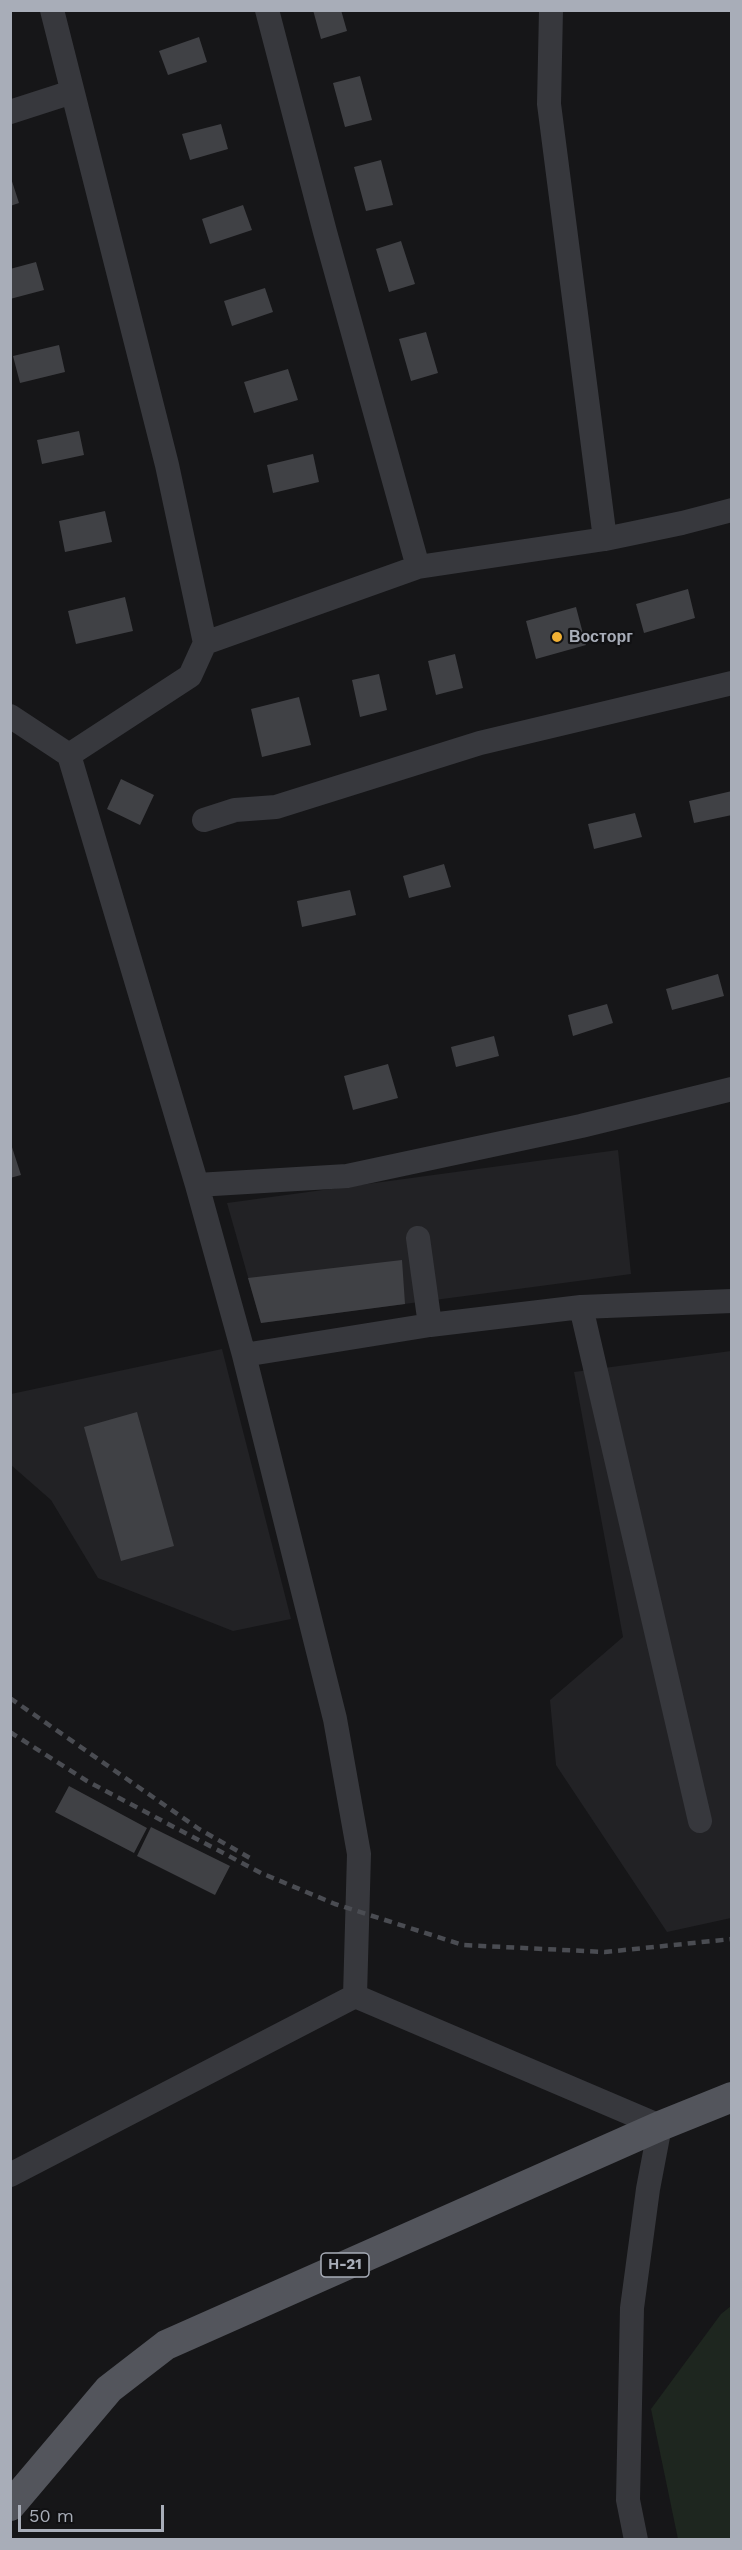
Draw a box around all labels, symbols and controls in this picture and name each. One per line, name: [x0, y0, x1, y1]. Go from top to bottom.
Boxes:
place label: Восторг: [569, 627, 633, 647]
marker: Восторг: [550, 630, 564, 644]
road number: Н-21: [321, 2253, 369, 2277]
scale bar: [21, 2493, 166, 2531]
text: 50 m: [29, 2505, 74, 2526]

